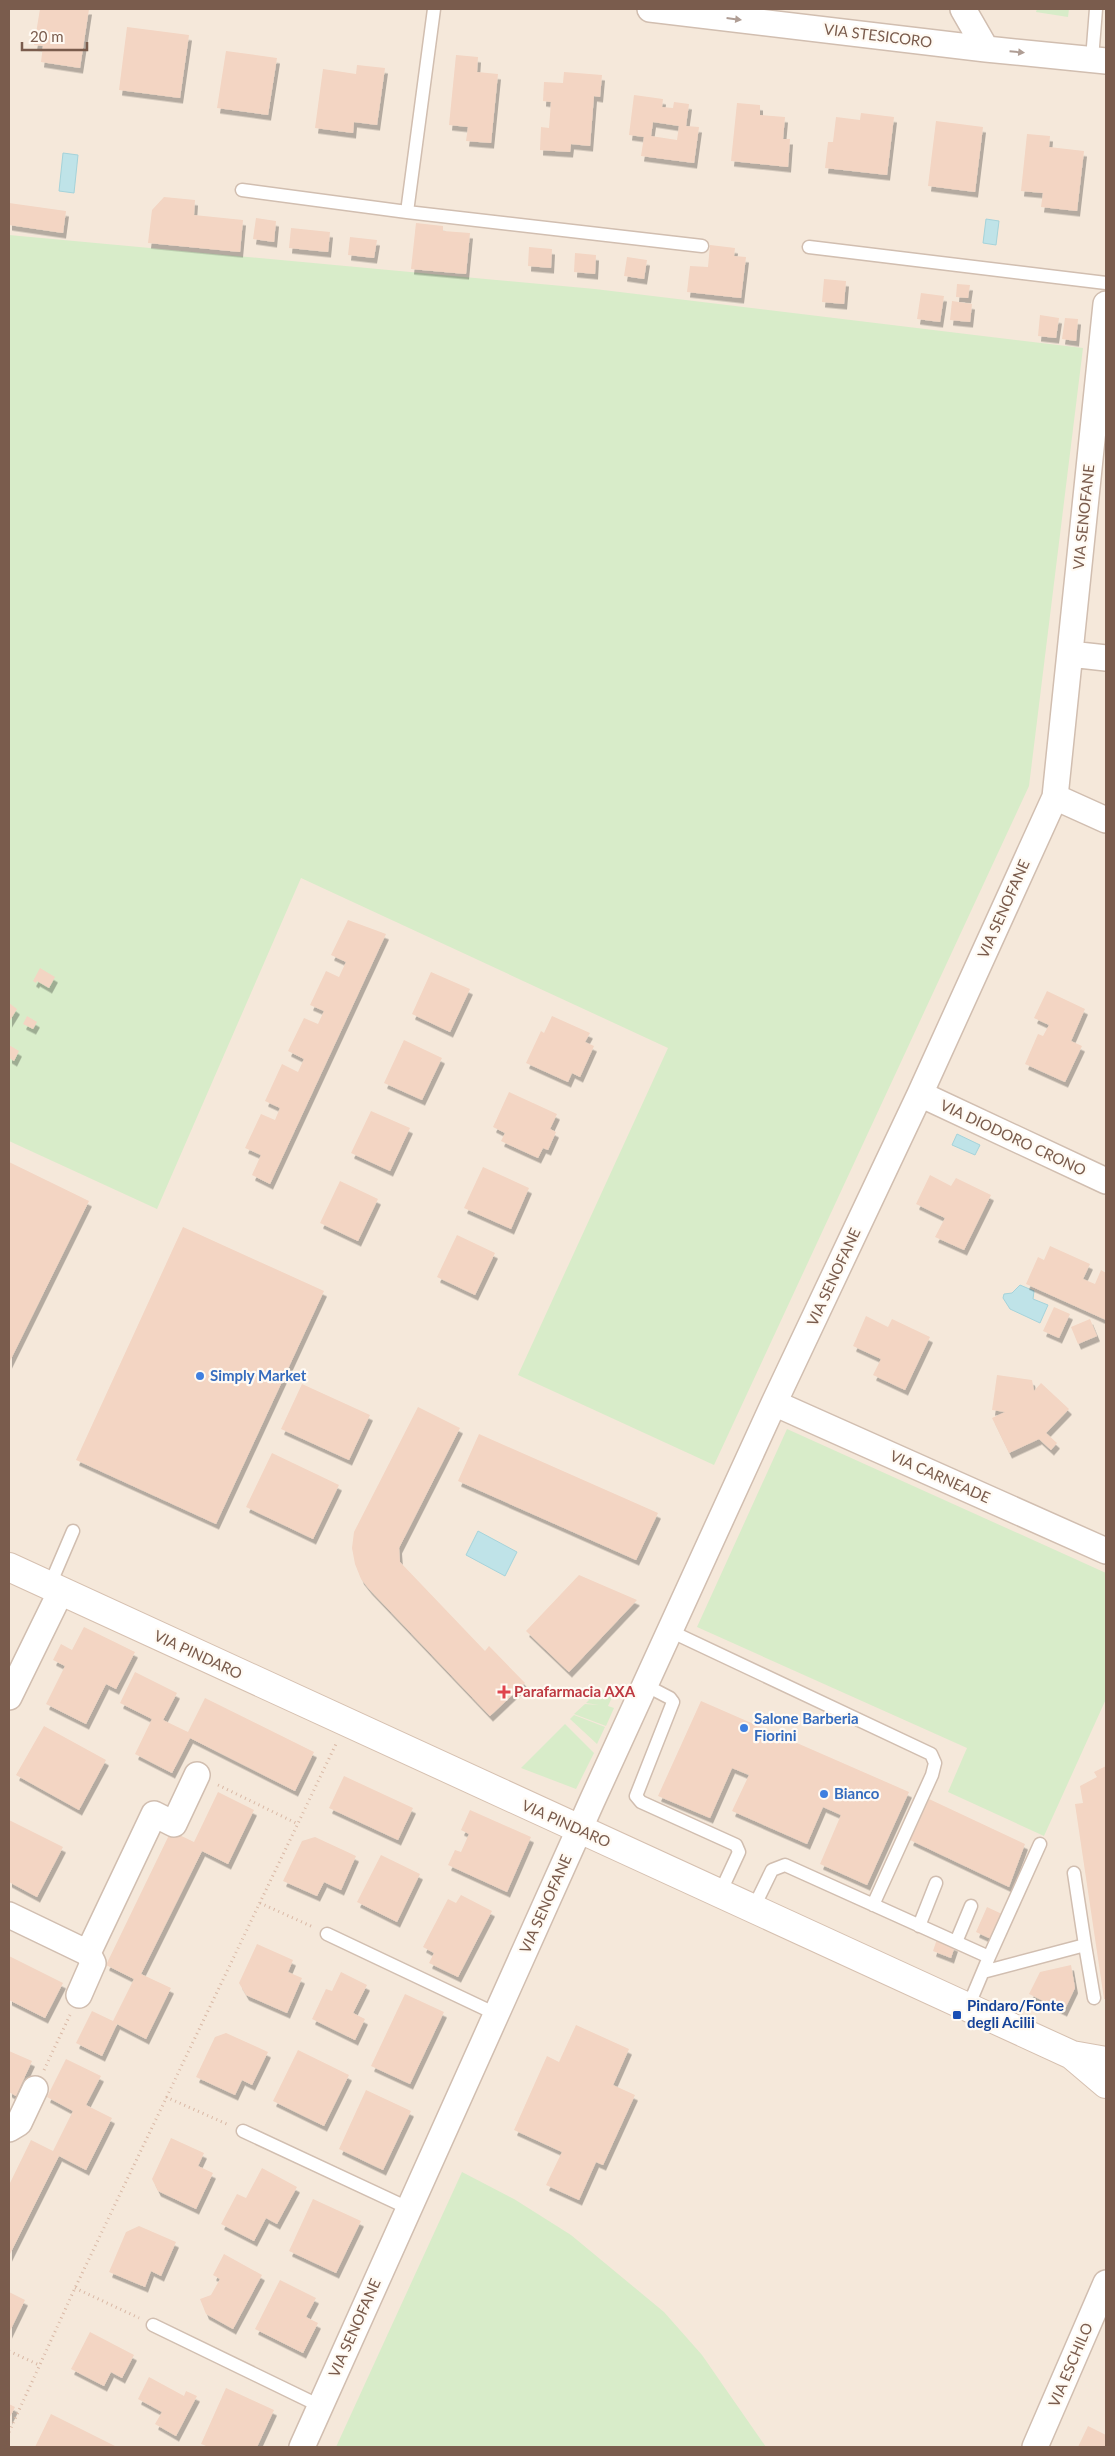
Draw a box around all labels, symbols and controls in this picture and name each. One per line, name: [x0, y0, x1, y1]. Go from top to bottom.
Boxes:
one-way arrow: [726, 15, 742, 23]
street label: VIA STESICORO: [823, 19, 933, 51]
scale bar: [22, 20, 88, 52]
text: 20 m: [30, 27, 64, 45]
one-way arrow: [1009, 48, 1025, 56]
street label: VIA SENOFANE: [1069, 463, 1097, 571]
street label: VIA SENOFANE: [973, 857, 1033, 961]
street label: VIA DIODORO CRONO: [938, 1095, 1089, 1179]
street label: VIA SENOFANE: [803, 1225, 864, 1328]
place label: Simply Market: [210, 1366, 307, 1384]
marker: Simply Market: [194, 1370, 206, 1382]
street label: VIA CARNEADE: [888, 1446, 993, 1506]
street label: VIA PINDARO: [152, 1626, 245, 1682]
place label: Parafarmacia AXA: [514, 1682, 636, 1700]
marker: Parafarmacia AXA: [498, 1686, 510, 1698]
place label: Salone Barberia Fiorini: [754, 1709, 859, 1744]
marker: Salone Barberia Fiorini: [738, 1722, 750, 1734]
place label: Bianco: [834, 1784, 880, 1802]
marker: Bianco: [818, 1788, 830, 1800]
street label: VIA PINDARO: [519, 1796, 613, 1851]
street label: VIA SENOFANE: [515, 1852, 575, 1956]
place label: Pindaro/Fonte degli Acilii: [967, 1996, 1064, 2031]
marker: Pindaro/Fonte degli Acilii: [951, 2009, 963, 2021]
street label: VIA SENOFANE: [324, 2276, 384, 2380]
street label: VIA ESCHILO: [1044, 2320, 1096, 2409]

